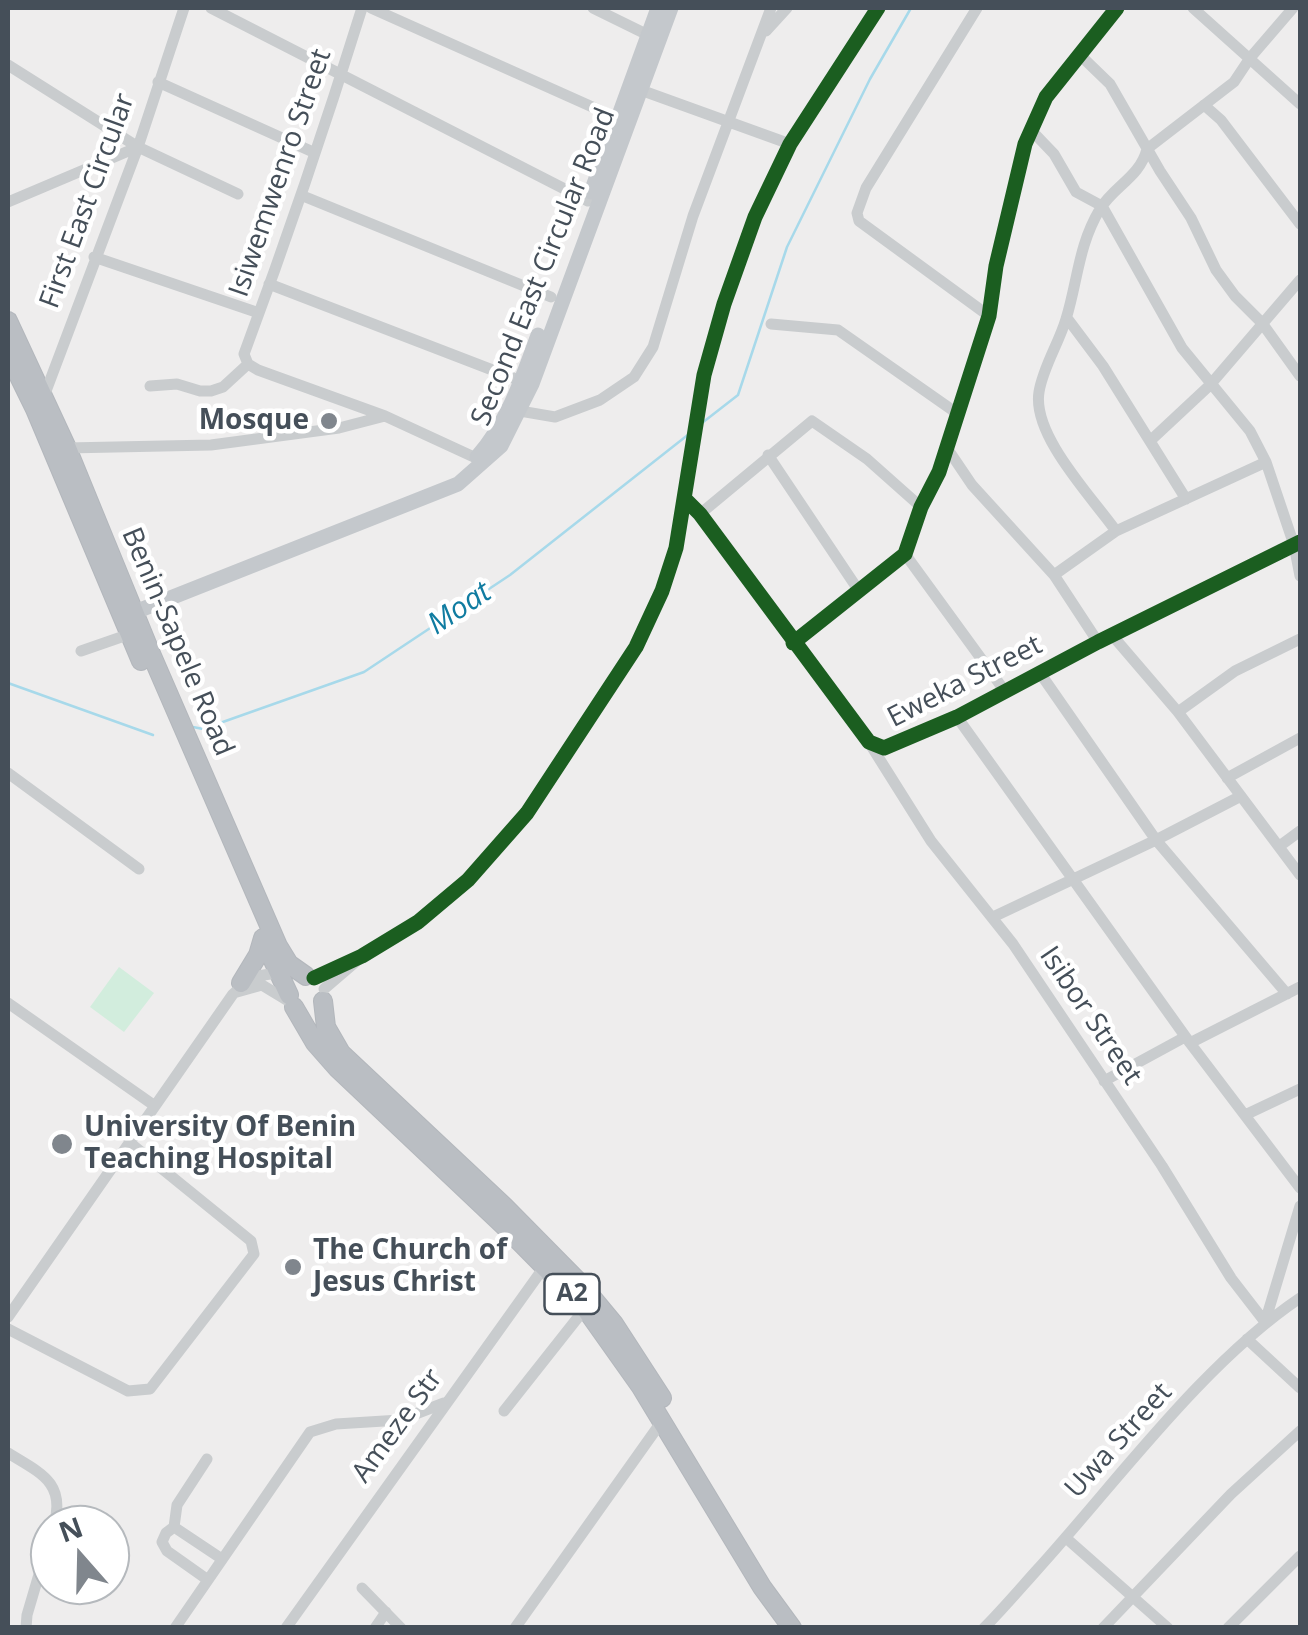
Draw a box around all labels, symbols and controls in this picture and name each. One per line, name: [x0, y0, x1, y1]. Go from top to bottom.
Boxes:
street label: Isiwemwenro Street: [223, 45, 339, 301]
street label: First East Circular: [34, 89, 142, 313]
street label: Second East Circular Road: [465, 103, 623, 431]
place label: Mosque: [199, 404, 309, 438]
marker: Mosque: [318, 410, 340, 432]
street label: Benin-Sapele Road: [114, 523, 240, 761]
water label: Moat: [421, 575, 499, 643]
street label: Eweka Street: [882, 629, 1048, 735]
street label: Isibor Street: [1032, 941, 1148, 1091]
place label: University Of Benin Teaching Hospital: [84, 1111, 356, 1177]
marker: University Of Benin Teaching Hospital: [49, 1131, 75, 1157]
place label: The Church of Jesus Christ: [313, 1234, 507, 1300]
marker: The Church of Jesus Christ: [282, 1256, 304, 1278]
road number: A2: [544, 1274, 600, 1314]
street label: Ameze Str: [346, 1363, 450, 1489]
street label: Uwa Street: [1059, 1377, 1179, 1505]
north arrow: [30, 1505, 130, 1605]
text: N: [53, 1507, 88, 1550]

